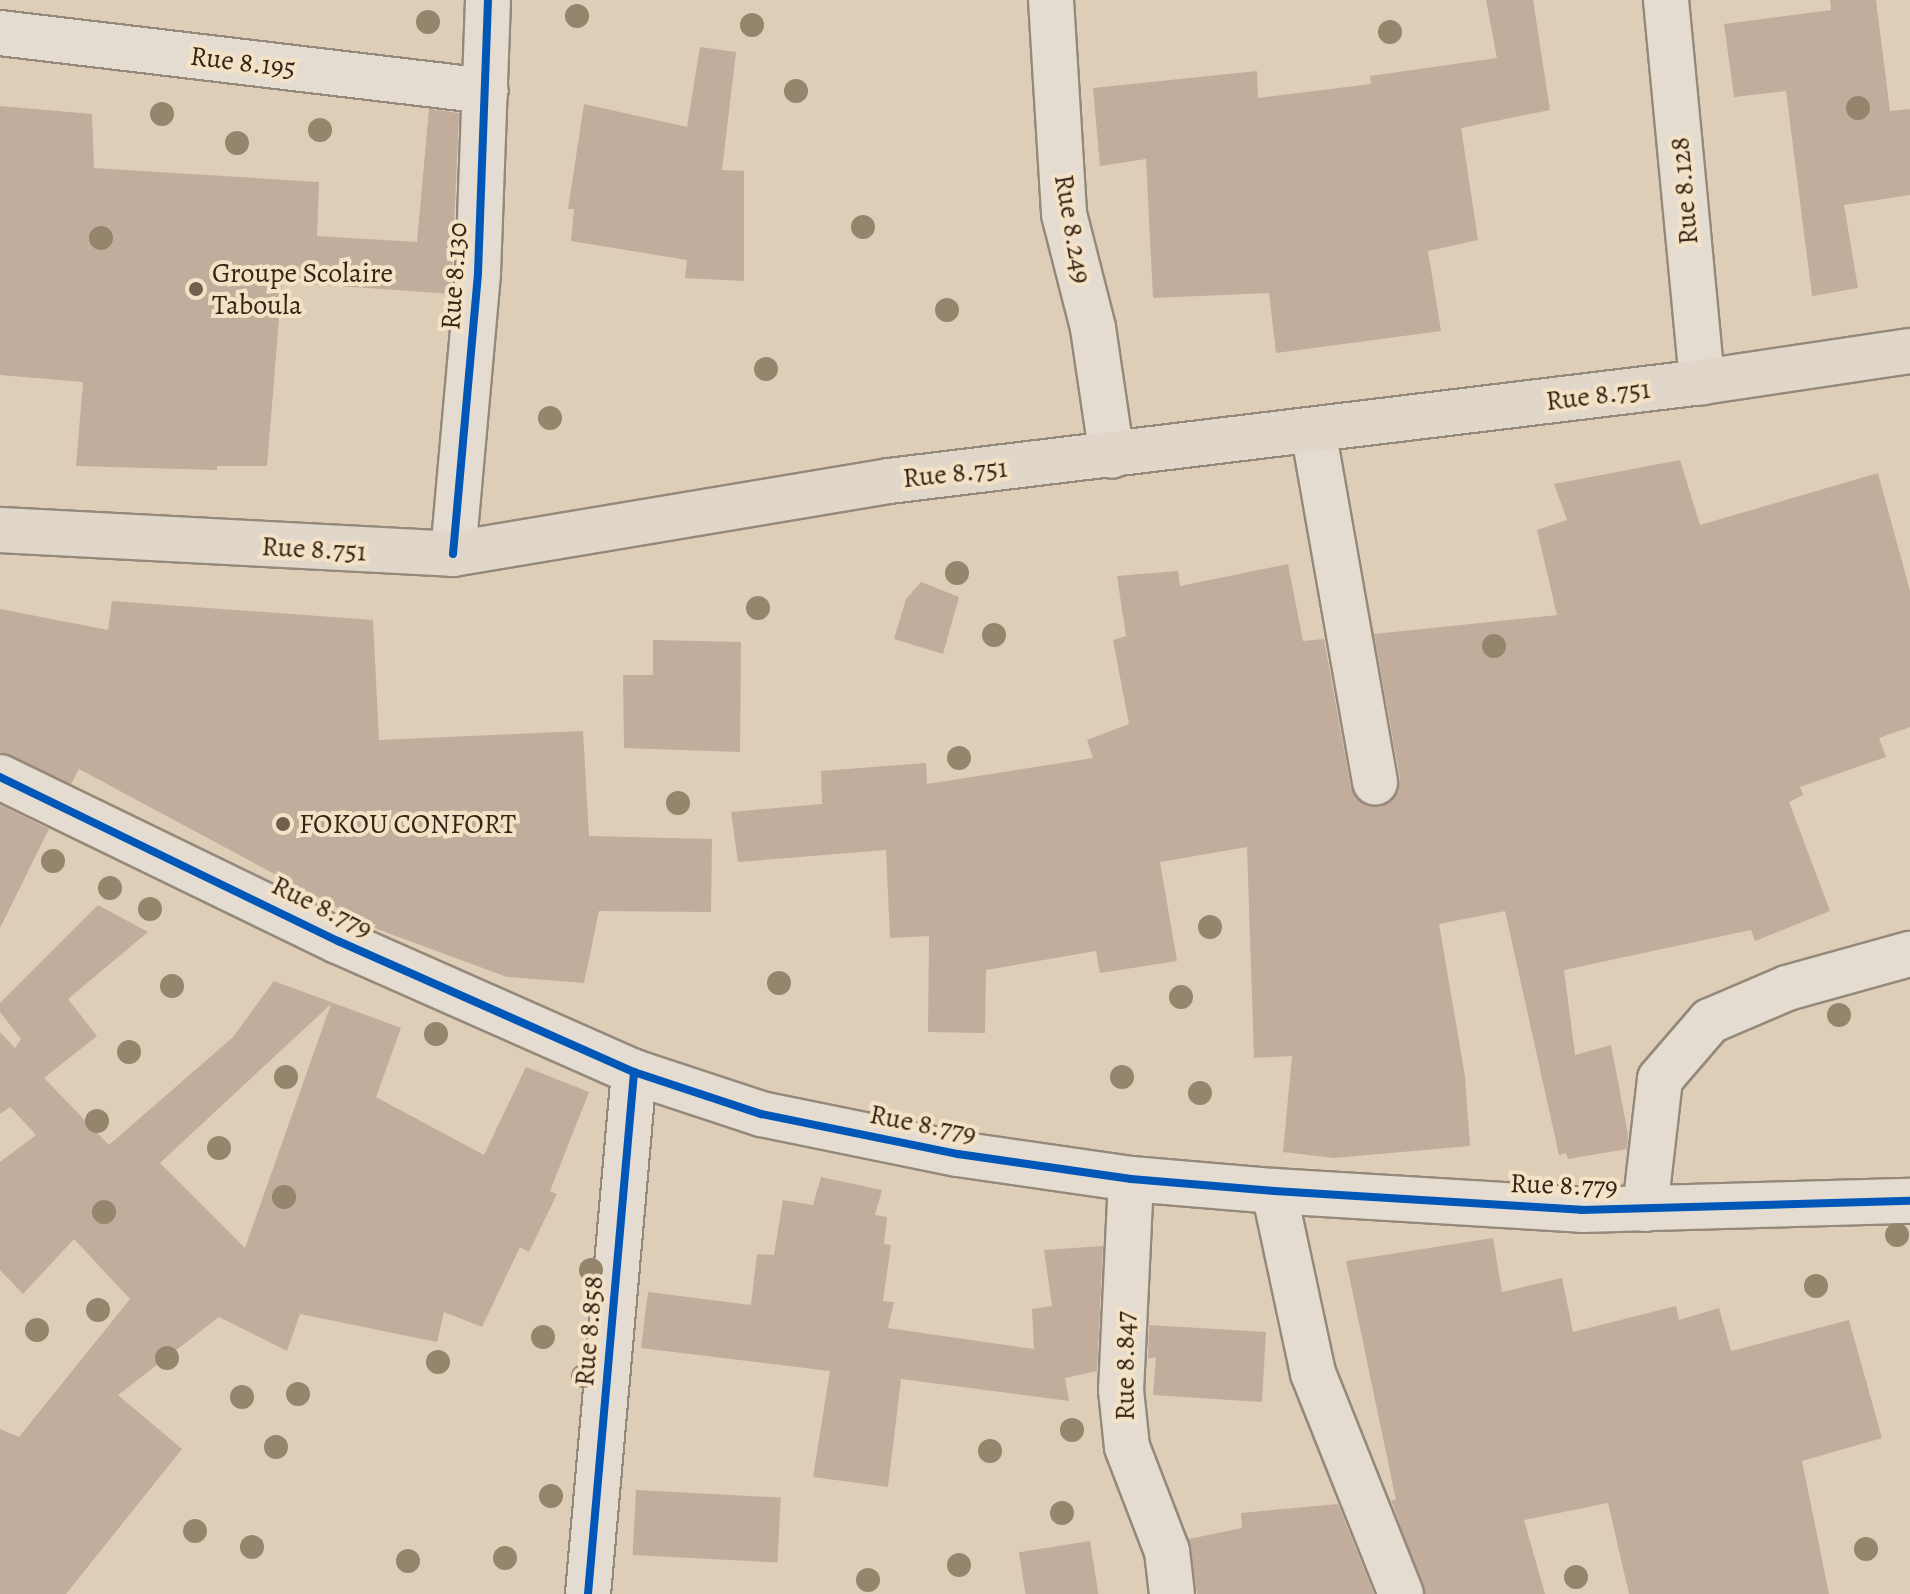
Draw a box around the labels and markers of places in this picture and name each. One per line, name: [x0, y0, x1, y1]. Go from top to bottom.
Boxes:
place label: Groupe Scolaire Taboula: [212, 256, 393, 322]
marker: Groupe Scolaire Taboula: [187, 280, 205, 298]
place label: FOKOU CONFORT: [299, 807, 516, 841]
marker: FOKOU CONFORT: [274, 815, 292, 833]

